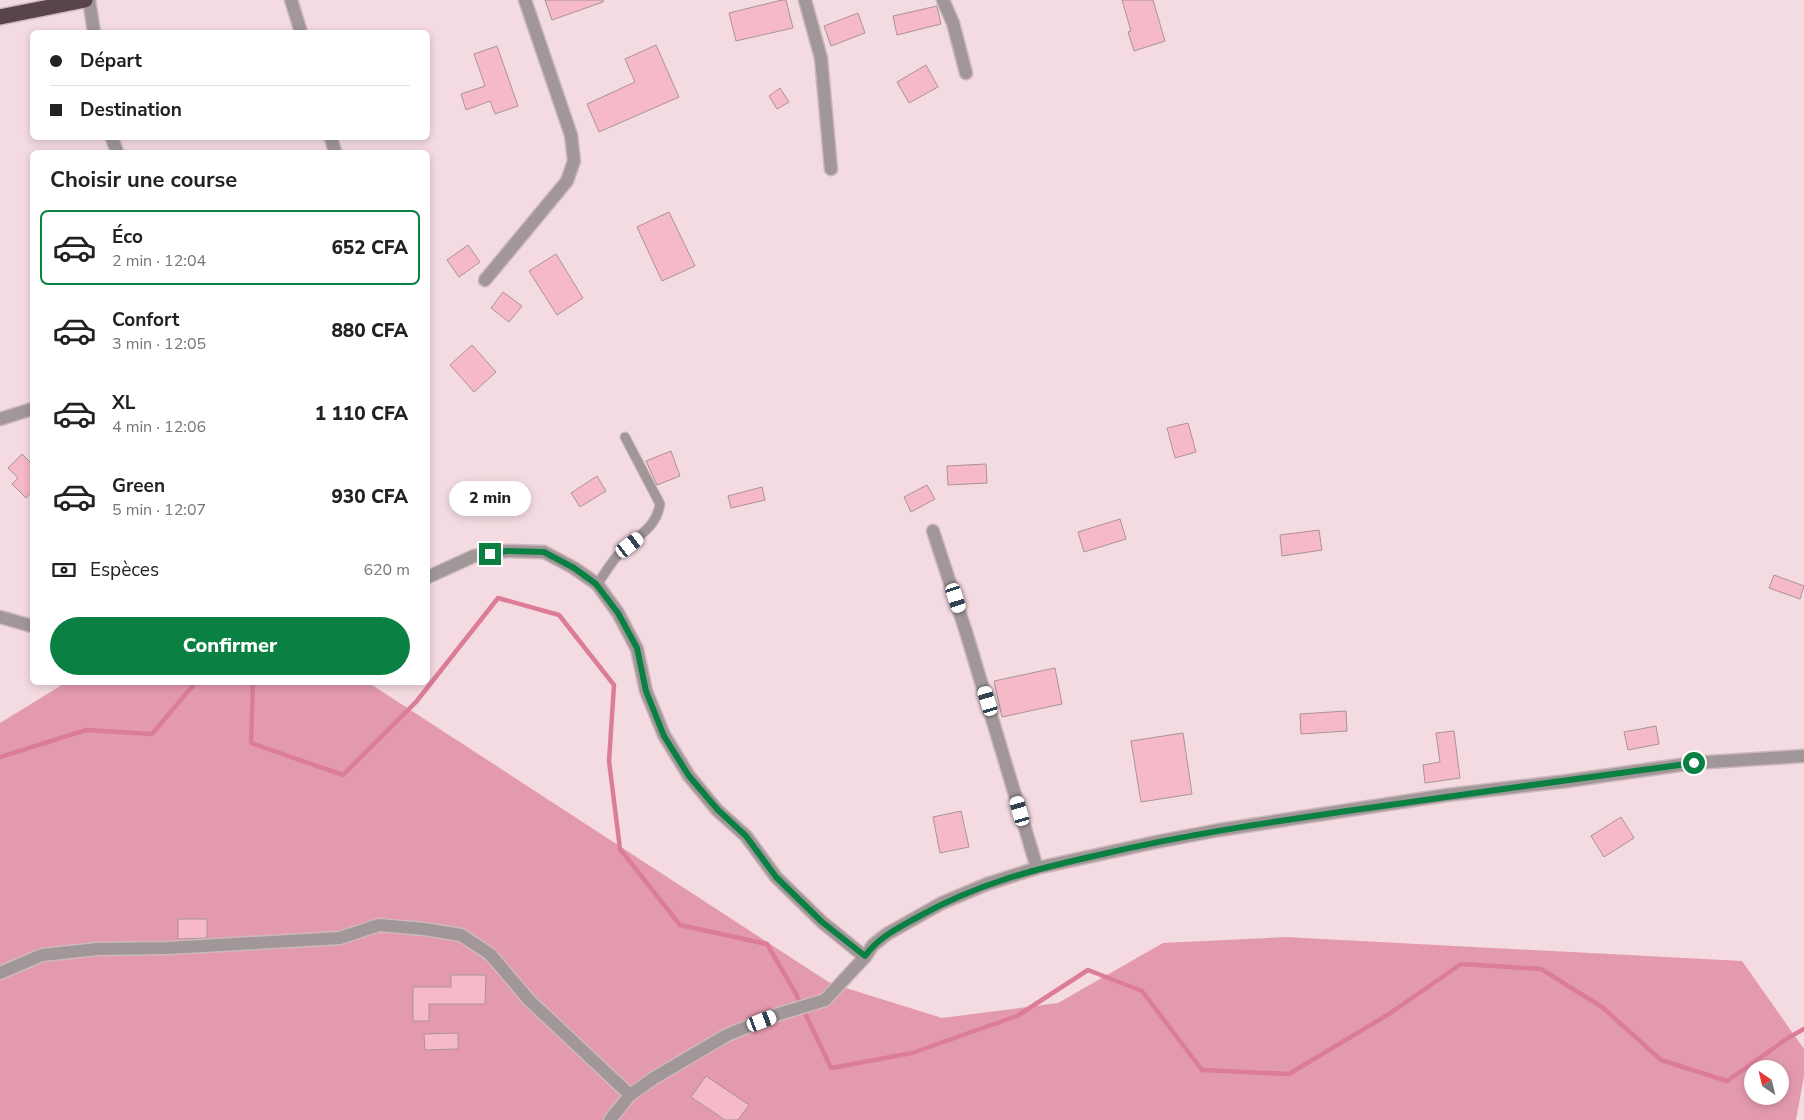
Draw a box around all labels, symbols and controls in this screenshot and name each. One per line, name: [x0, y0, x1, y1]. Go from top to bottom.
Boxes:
text: Départ: [80, 48, 142, 74]
text: Destination: [80, 97, 182, 123]
text: Choisir une course: [50, 165, 237, 195]
text: Éco: [112, 224, 143, 250]
icon: car: [52, 225, 97, 270]
text: 652 CFA: [331, 235, 408, 261]
text: 2 min · 12:04: [112, 250, 206, 272]
text: Confort: [112, 307, 179, 333]
icon: car: [52, 308, 97, 353]
text: 880 CFA: [331, 318, 408, 344]
text: 3 min · 12:05: [112, 333, 206, 355]
text: XL: [112, 390, 135, 416]
icon: car: [52, 391, 97, 436]
text: 1 110 CFA: [315, 401, 408, 427]
text: 4 min · 12:06: [112, 416, 206, 438]
text: Green: [112, 473, 165, 499]
icon: car: [52, 474, 97, 519]
callout: 2 min: [449, 482, 531, 516]
text: 930 CFA: [331, 484, 408, 510]
text: 2 min: [469, 487, 511, 509]
text: 5 min · 12:07: [112, 499, 206, 521]
car: [613, 530, 646, 560]
route end: [479, 543, 501, 565]
icon: cash: [50, 556, 78, 584]
text: Espèces: [90, 557, 159, 583]
text: 620 m: [363, 559, 410, 581]
car: [944, 581, 967, 615]
button: Confirmer: [50, 617, 410, 675]
car: [976, 684, 999, 718]
route start: [1683, 752, 1705, 774]
car: [1008, 795, 1031, 827]
car: [745, 1009, 778, 1033]
north arrow: [1744, 1060, 1789, 1105]
map controls: [1744, 1060, 1789, 1105]

